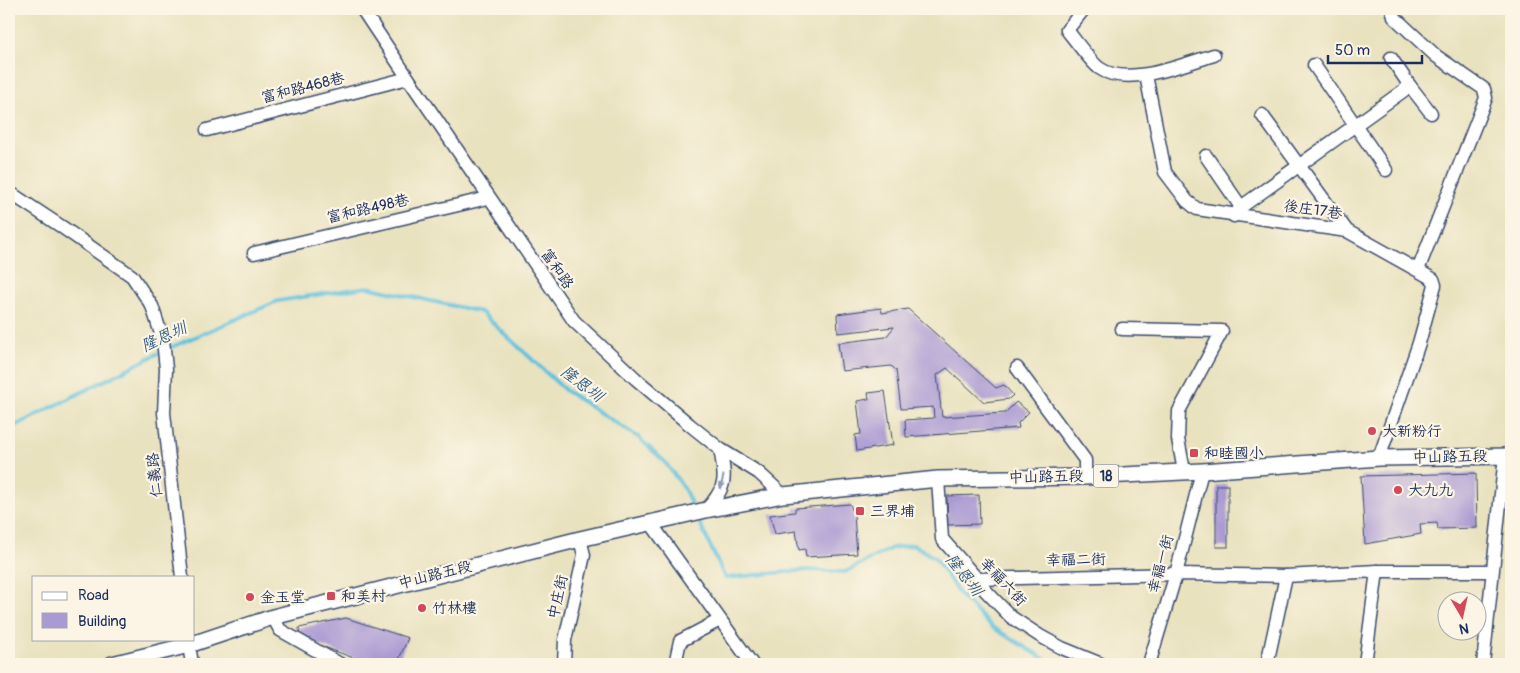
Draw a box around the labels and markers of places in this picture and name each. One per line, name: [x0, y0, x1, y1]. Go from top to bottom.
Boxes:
place label: 大新粉行: [1382, 422, 1442, 441]
marker: 大新粉行: [1366, 425, 1378, 437]
place label: 和睦國小: [1204, 444, 1264, 463]
marker: 和睦國小: [1188, 447, 1200, 459]
place label: 大九九: [1408, 481, 1453, 500]
marker: 大九九: [1392, 484, 1404, 496]
place label: 三界埔: [870, 502, 915, 521]
marker: 三界埔: [854, 505, 866, 517]
place label: 和美村: [341, 587, 386, 606]
place label: 金玉堂: [260, 588, 305, 607]
marker: 和美村: [325, 590, 337, 602]
marker: 金玉堂: [244, 591, 256, 603]
place label: 竹林樓: [432, 599, 477, 618]
marker: 竹林樓: [416, 602, 428, 614]

